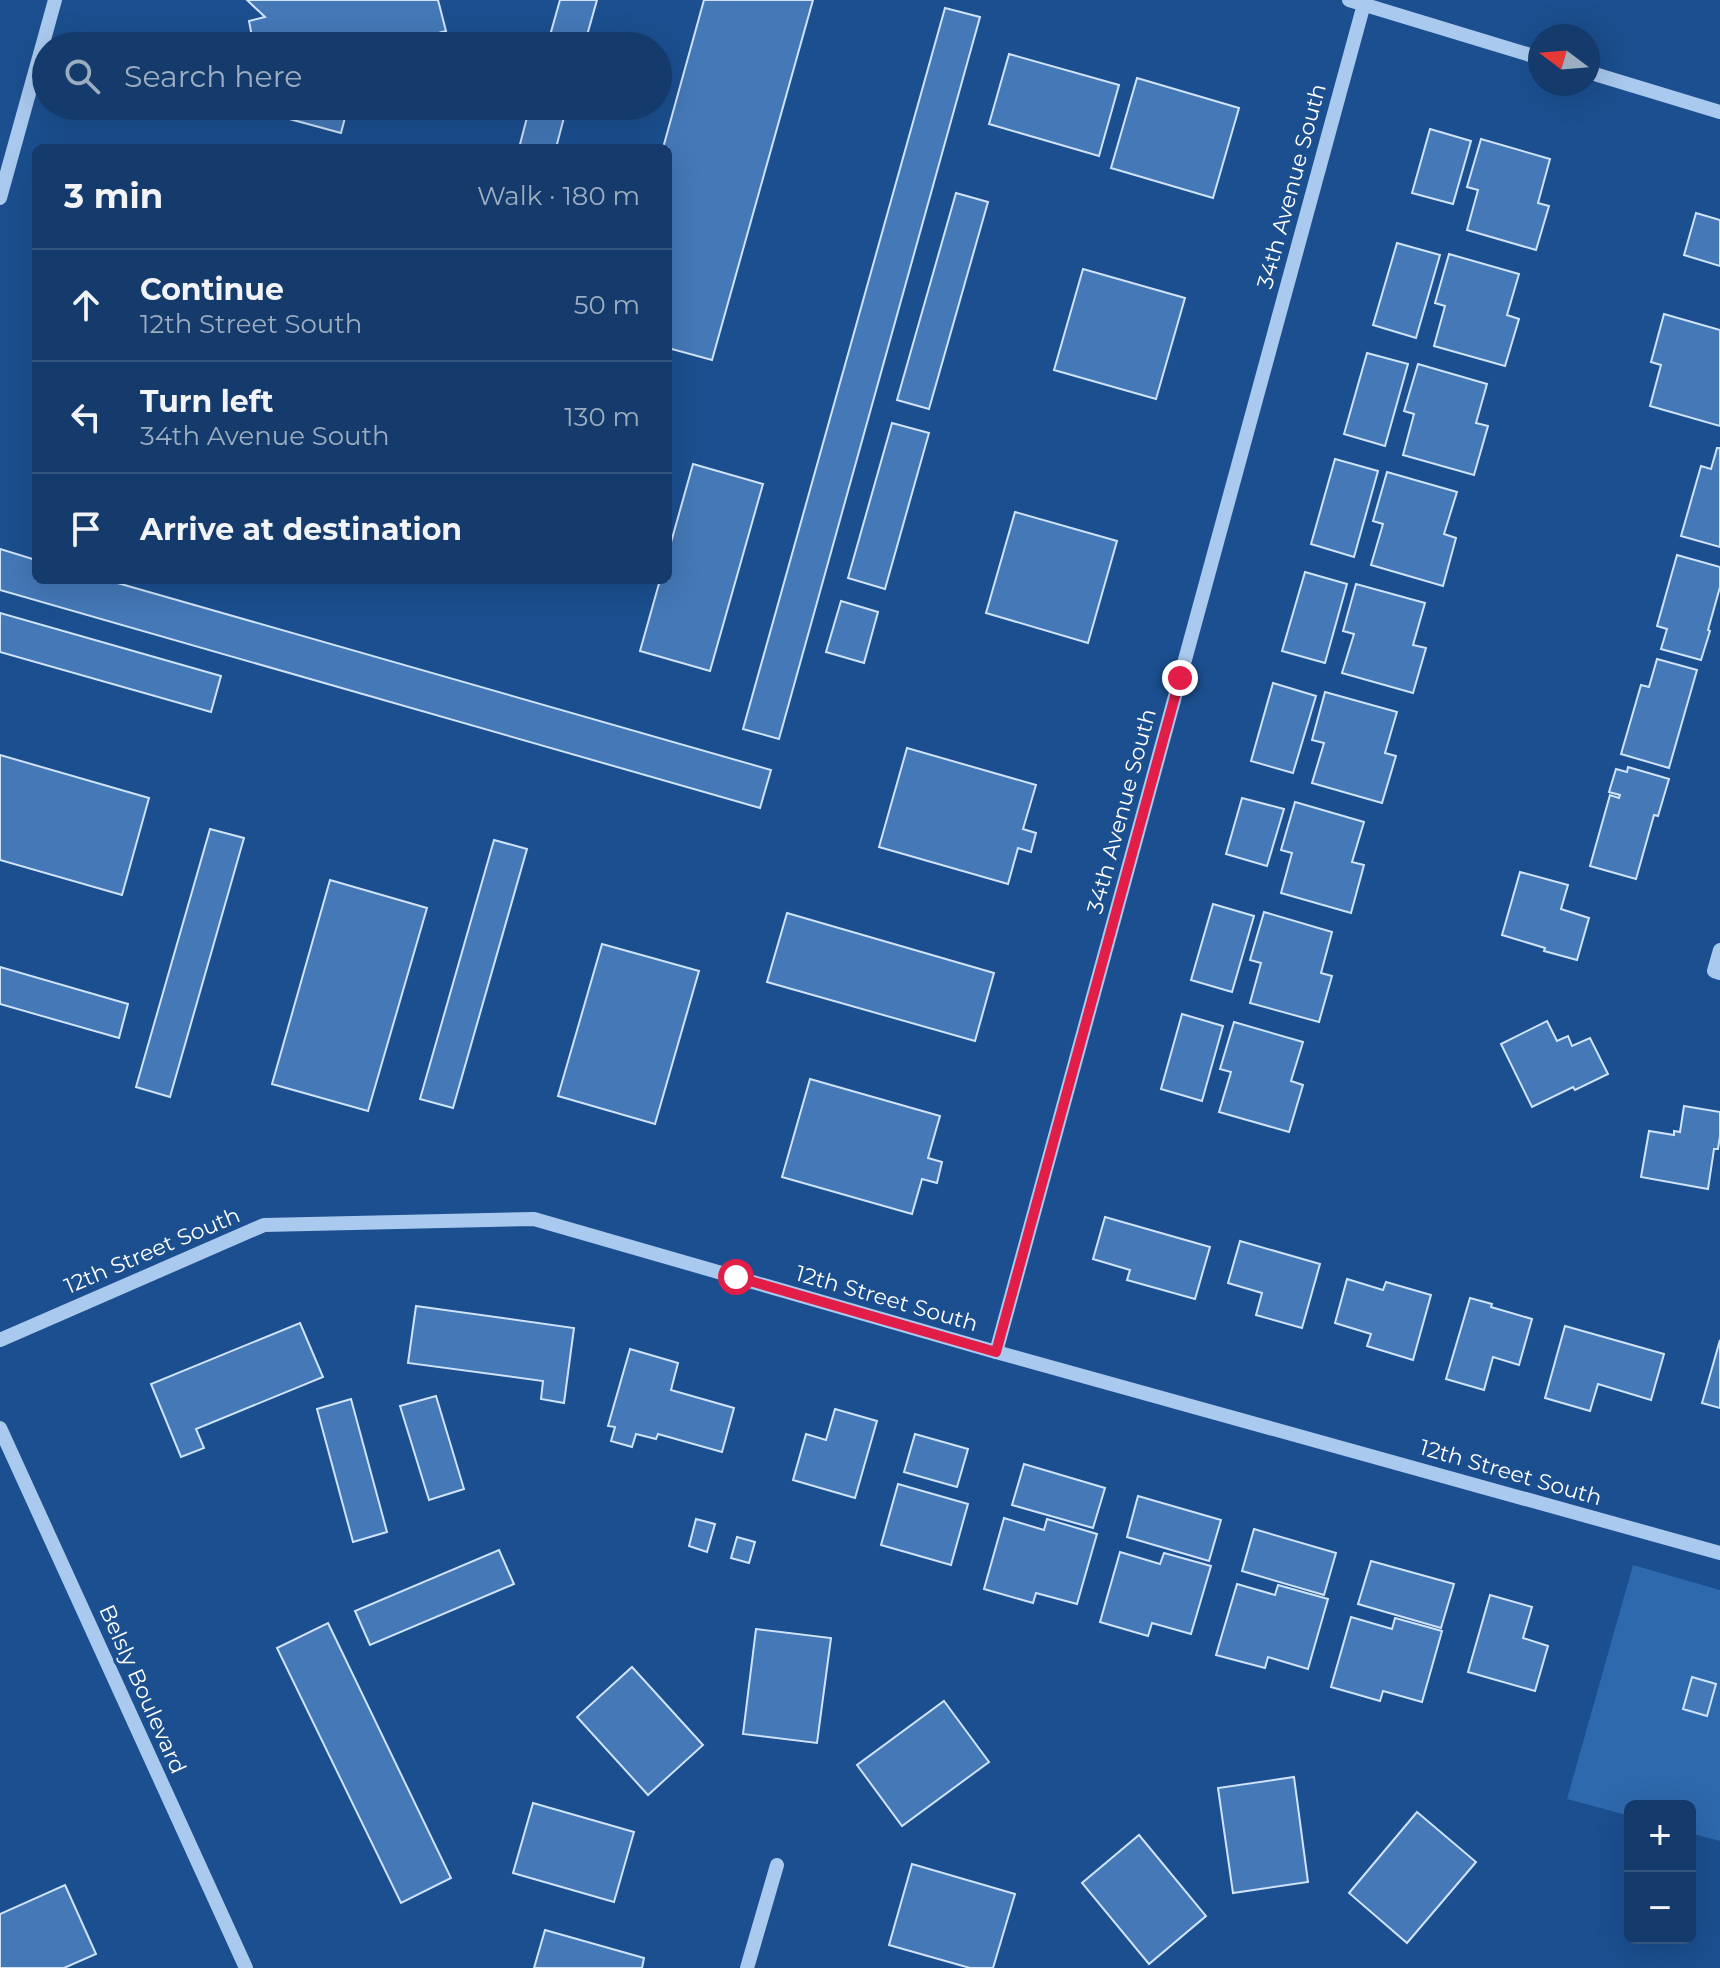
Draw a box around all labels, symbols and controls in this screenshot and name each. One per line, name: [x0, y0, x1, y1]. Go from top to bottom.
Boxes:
north arrow: [1528, 24, 1600, 96]
search box: [32, 32, 672, 120]
icon: search: [60, 54, 104, 98]
text: Search here: [124, 58, 302, 95]
street label: 34th Avenue South: [1251, 81, 1332, 292]
text: 3 min: [64, 175, 163, 217]
text: Walk · 180 m: [477, 180, 640, 212]
text: Continue: [140, 271, 284, 308]
icon: ahead: [64, 283, 108, 327]
text: 50 m: [574, 289, 640, 321]
text: 12th Street South: [140, 308, 362, 340]
text: Turn left: [140, 383, 273, 420]
icon: left: [64, 395, 108, 439]
text: 130 m: [564, 401, 640, 433]
text: 34th Avenue South: [140, 420, 390, 452]
icon: arrive: [64, 507, 108, 551]
text: Arrive at destination: [140, 511, 462, 548]
route end: [1162, 660, 1198, 696]
street label: 34th Avenue South: [1081, 706, 1162, 917]
street label: 12th Street South: [60, 1201, 244, 1300]
route start: [718, 1259, 754, 1295]
street label: 12th Street South: [793, 1260, 981, 1337]
street label: 12th Street South: [1417, 1434, 1605, 1511]
street label: Belsly Boulevard: [93, 1601, 192, 1778]
map controls: [1624, 1800, 1696, 1944]
button: +: [1624, 1800, 1696, 1872]
button: −: [1624, 1872, 1696, 1944]

